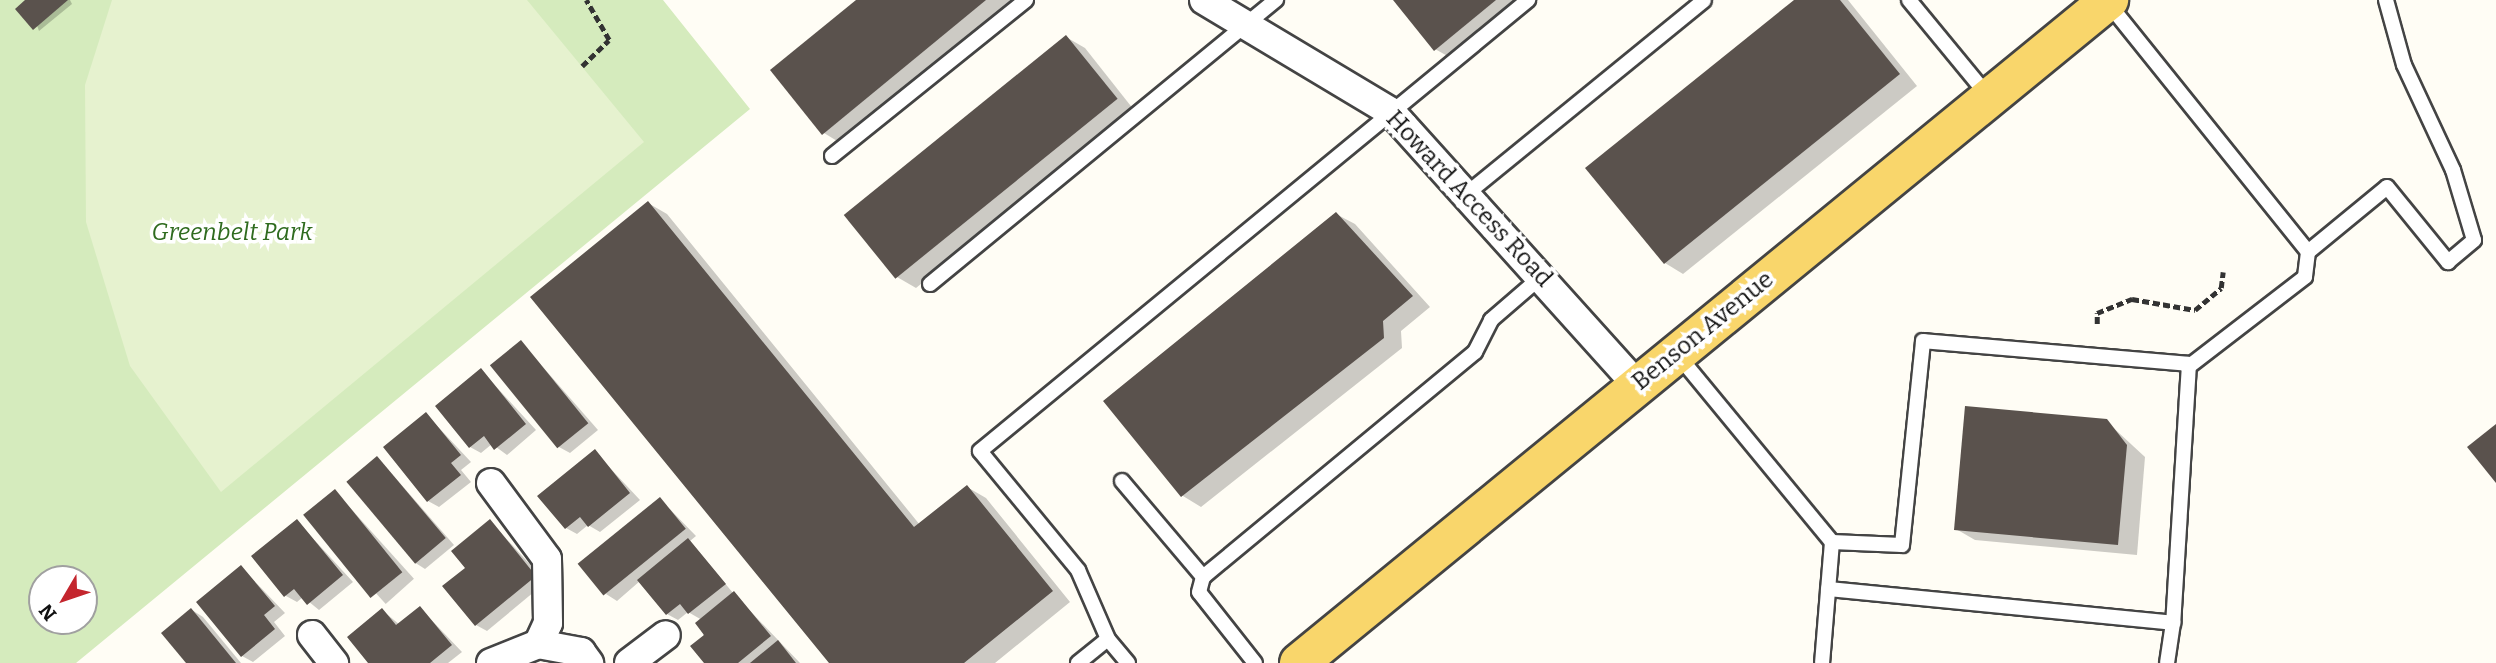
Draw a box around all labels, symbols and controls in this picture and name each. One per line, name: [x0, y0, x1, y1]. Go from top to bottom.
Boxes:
street label: Howard Access Road: [1380, 105, 1558, 293]
park label: Greenbelt Park: [151, 219, 313, 247]
street label: Benson Avenue: [1627, 265, 1779, 397]
north arrow: [28, 565, 98, 635]
text: N: [34, 599, 61, 625]

